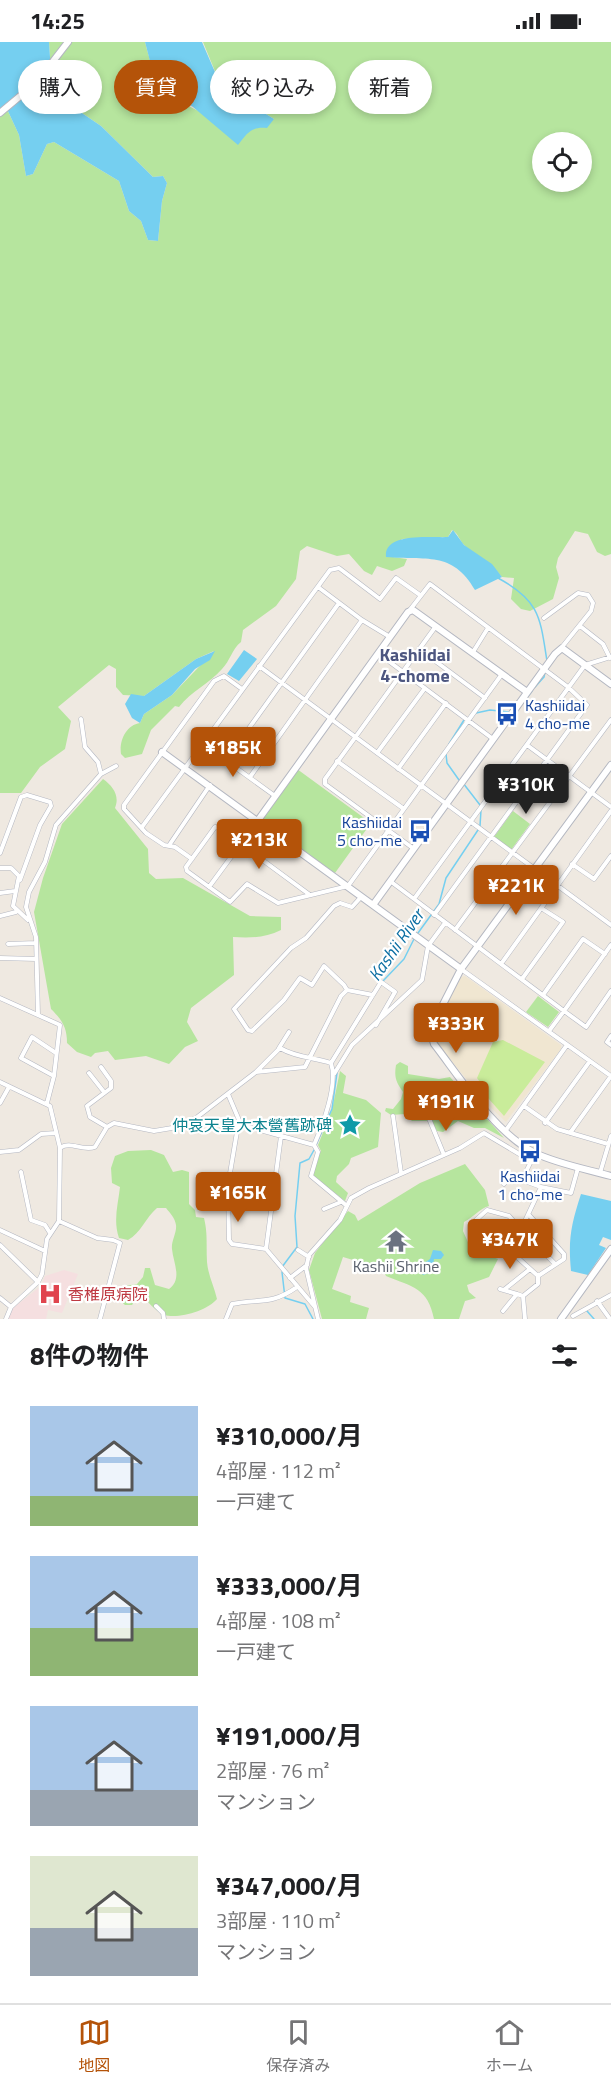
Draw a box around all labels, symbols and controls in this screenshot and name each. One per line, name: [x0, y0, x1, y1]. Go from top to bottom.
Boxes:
text: 14:25: [30, 4, 85, 38]
chip: 購入: [18, 60, 102, 114]
chip: 賃貸: [114, 60, 198, 114]
chip: 絞り込み: [210, 60, 336, 114]
chip: 新着: [348, 60, 432, 114]
map controls: [532, 132, 592, 192]
button: locate: [532, 132, 592, 192]
district label: Kashiidai 4-chome: [379, 641, 451, 689]
place label: Kashiidai 4 cho-me: [525, 693, 590, 735]
bus stop icon: Kashiidai 4 cho-me: [494, 701, 520, 727]
pin: ¥185K: [191, 727, 275, 778]
text: ¥185K: [205, 731, 261, 762]
pin: ¥310K: [484, 764, 568, 815]
text: ¥310K: [498, 768, 554, 799]
place label: Kashiidai 5 cho-me: [337, 810, 402, 852]
bus stop icon: Kashiidai 5 cho-me: [407, 818, 433, 844]
pin: ¥213K: [217, 819, 301, 870]
text: ¥213K: [231, 823, 287, 854]
pin: ¥221K: [474, 865, 558, 916]
text: ¥221K: [488, 869, 544, 900]
water label: Kashii River: [361, 902, 432, 986]
pin: ¥333K: [414, 1003, 498, 1054]
text: ¥333K: [428, 1007, 484, 1038]
pin: ¥191K: [404, 1081, 488, 1132]
text: ¥191K: [418, 1085, 474, 1116]
place icon: 仲哀天皇大本營舊跡碑: [337, 1112, 363, 1138]
place label: 仲哀天皇大本營舊跡碑: [172, 1113, 332, 1137]
bus stop icon: Kashiidai 1 cho-me: [517, 1138, 543, 1164]
place label: Kashiidai 1 cho-me: [498, 1164, 562, 1206]
pin: ¥165K: [196, 1172, 280, 1223]
text: ¥165K: [210, 1176, 266, 1207]
pin: ¥347K: [468, 1219, 552, 1270]
text: ¥347K: [482, 1223, 538, 1254]
temple icon: Kashii Shrine: [383, 1228, 409, 1254]
place label: Kashii Shrine: [353, 1254, 439, 1278]
hospital icon: 香椎原病院: [37, 1281, 63, 1307]
place label: 香椎原病院: [68, 1282, 148, 1306]
text: 8件の物件: [30, 1336, 149, 1375]
icon: filters: [548, 1339, 581, 1372]
text: ¥310,000/月: [216, 1416, 363, 1455]
icon: home: [78, 1430, 150, 1502]
text: 4部屋 · 112 m²: [216, 1455, 341, 1486]
text: 一戸建て: [216, 1486, 296, 1517]
text: ¥333,000/月: [216, 1566, 363, 1605]
icon: home: [78, 1580, 150, 1652]
text: 4部屋 · 108 m²: [216, 1605, 341, 1636]
text: 一戸建て: [216, 1636, 296, 1667]
text: ¥191,000/月: [216, 1716, 363, 1755]
icon: home: [78, 1730, 150, 1802]
text: 2部屋 · 76 m²: [216, 1755, 329, 1786]
text: マンション: [216, 1786, 316, 1817]
text: ¥347,000/月: [216, 1866, 363, 1905]
icon: home: [78, 1880, 150, 1952]
text: 3部屋 · 110 m²: [216, 1905, 341, 1936]
text: マンション: [216, 1936, 316, 1967]
tab: 地図: [78, 2016, 111, 2077]
tab: 保存済み: [266, 2016, 330, 2077]
tab: ホーム: [486, 2016, 533, 2077]

